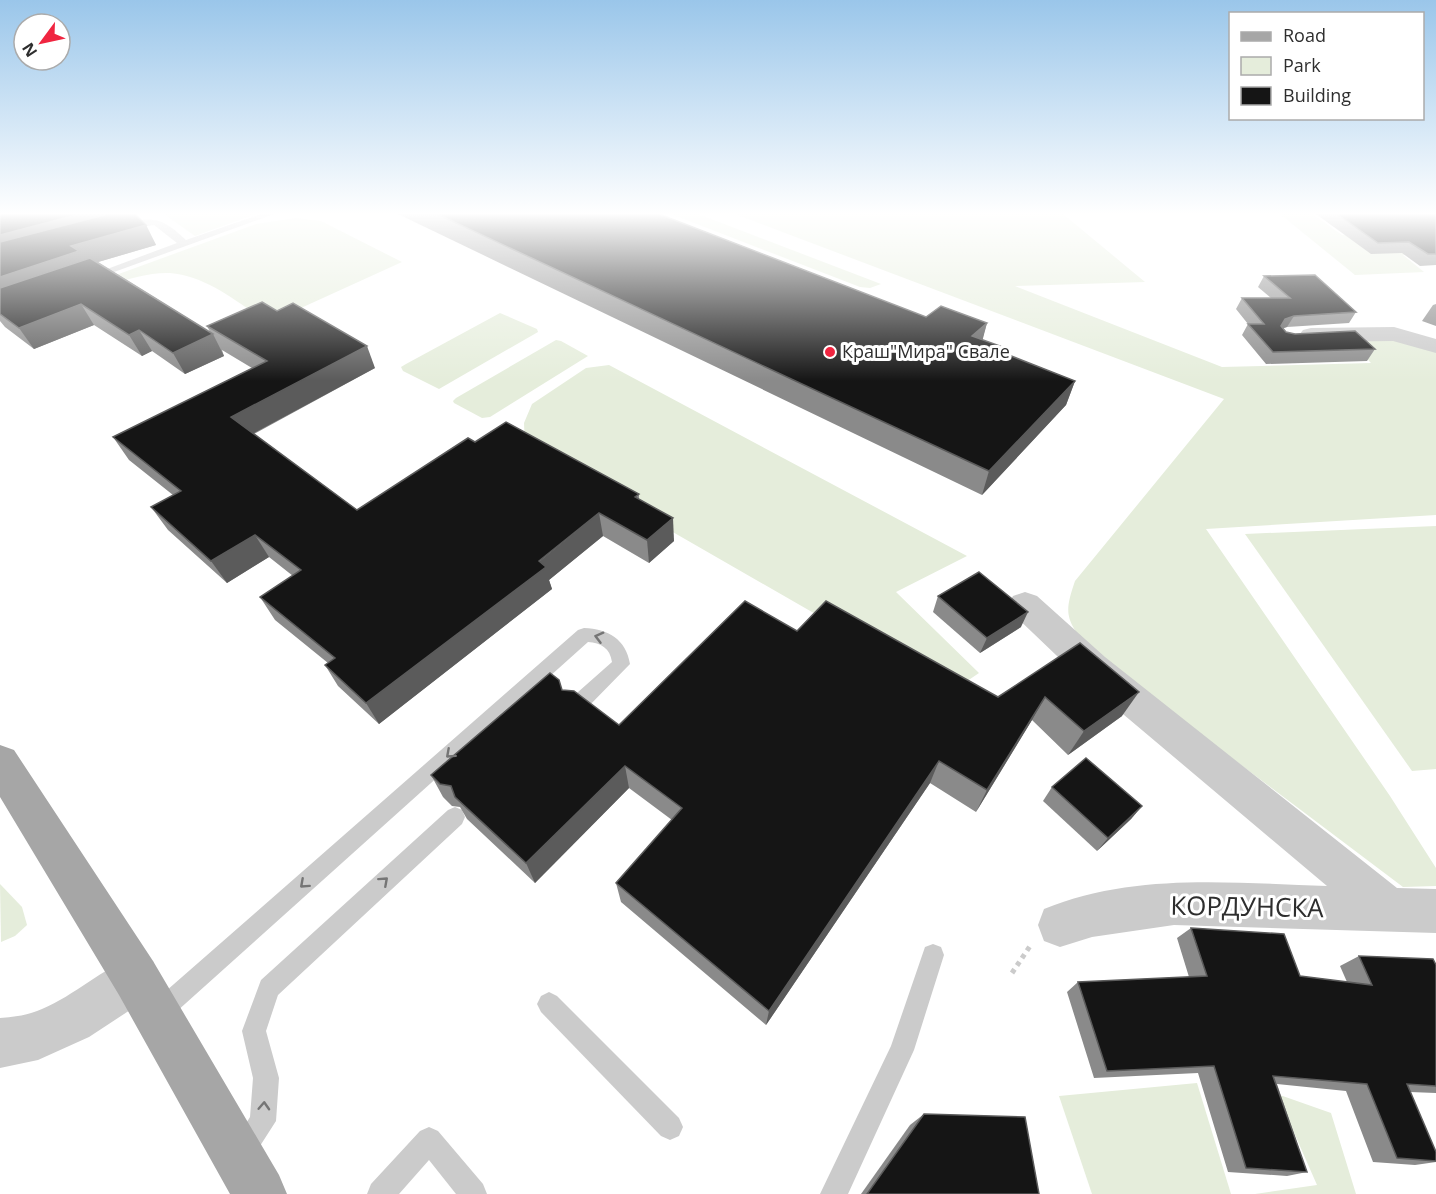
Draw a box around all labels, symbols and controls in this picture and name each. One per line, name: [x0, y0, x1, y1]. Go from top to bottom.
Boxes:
north arrow: [12, 12, 72, 72]
legend: [1229, 12, 1424, 120]
text: Road: [1283, 23, 1326, 47]
text: N: [17, 39, 42, 62]
text: Park: [1283, 53, 1321, 77]
text: Building: [1283, 83, 1351, 107]
place label: Краш"Мира" Свале: [842, 339, 1010, 363]
marker: Краш"Мира" Свале: [823, 345, 837, 359]
one-way arrow: [594, 632, 604, 645]
one-way arrow: [446, 747, 457, 758]
one-way arrow: [300, 877, 311, 888]
one-way arrow: [377, 877, 388, 888]
street label: КОРДУНСКА: [1170, 887, 1325, 925]
one-way arrow: [258, 1102, 271, 1111]

